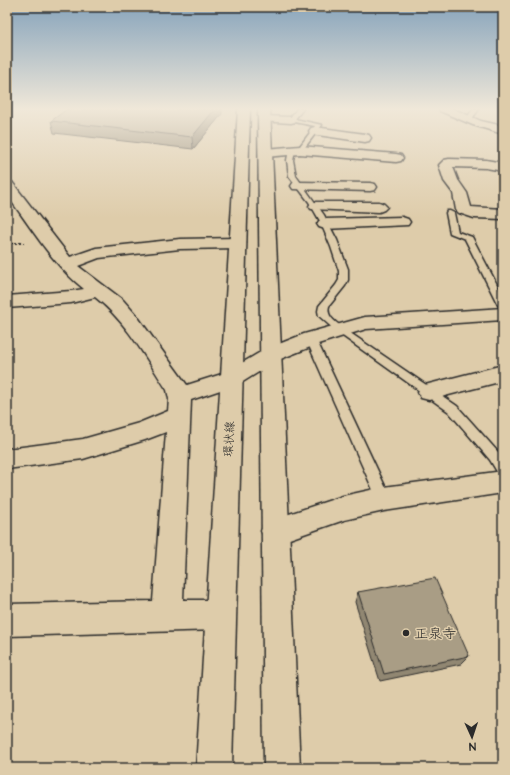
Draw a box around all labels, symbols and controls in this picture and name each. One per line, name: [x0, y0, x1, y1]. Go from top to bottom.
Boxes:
street label: 環状線: [220, 421, 239, 457]
place label: 正泉寺: [414, 624, 456, 644]
marker: 正泉寺: [401, 628, 411, 638]
north arrow: [452, 717, 492, 757]
text: N: [469, 739, 476, 754]

